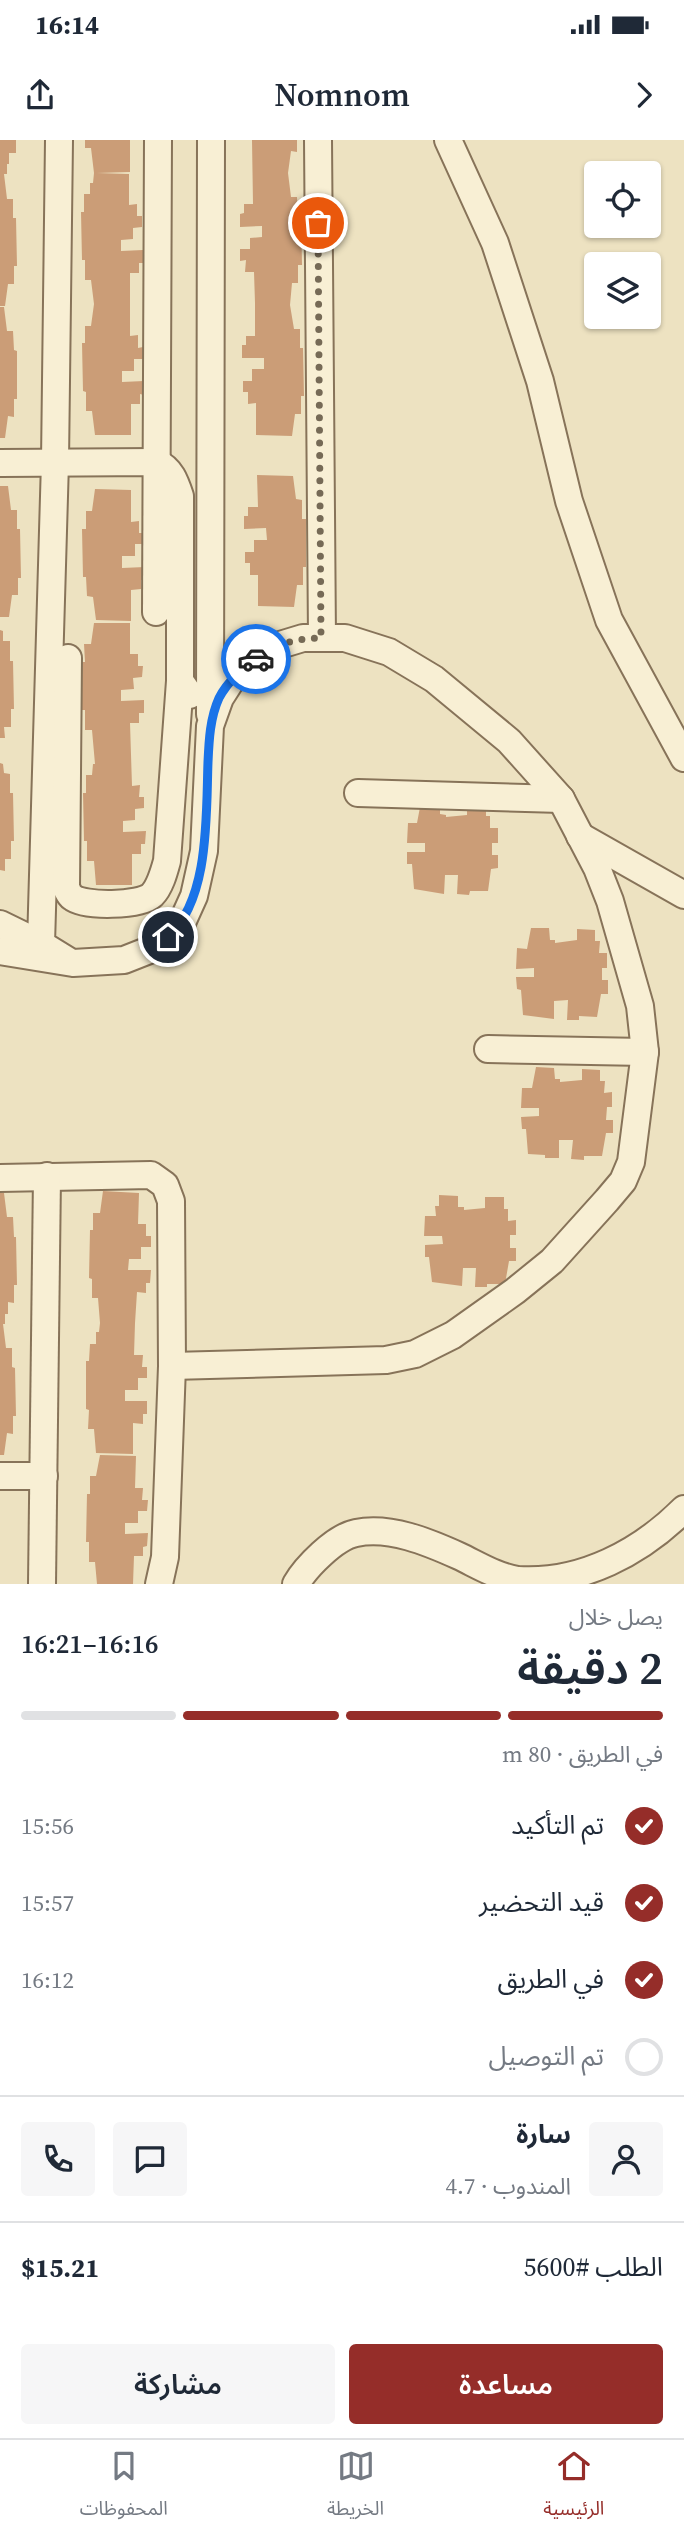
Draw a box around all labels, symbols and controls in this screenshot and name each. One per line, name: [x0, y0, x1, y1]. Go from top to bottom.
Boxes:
text: 16:14: [35, 7, 99, 43]
text: Nomnom: [274, 73, 410, 117]
icon: share: [21, 76, 59, 114]
icon: forward: [625, 76, 663, 114]
map controls: [584, 161, 661, 329]
button: locate: [584, 161, 661, 238]
pin: [288, 193, 348, 253]
icon: bag: [299, 204, 337, 242]
button: layers: [584, 252, 661, 329]
courier: [221, 624, 291, 694]
icon: car: [237, 640, 275, 678]
pin: [138, 907, 198, 967]
icon: home: [149, 918, 187, 956]
text: يصل خلال: [569, 1601, 663, 1633]
text: 16:16–16:21: [21, 1626, 158, 1662]
text: 2 دقيقة: [517, 1636, 663, 1699]
text: في الطريق · 80 m: [502, 1738, 663, 1770]
text: تم التأكيد: [511, 1807, 604, 1843]
icon: check: [625, 1807, 663, 1845]
text: 15:56: [21, 1810, 74, 1842]
text: قيد التحضير: [479, 1884, 604, 1920]
icon: check: [625, 1884, 663, 1922]
text: 15:57: [21, 1887, 74, 1919]
text: في الطريق: [497, 1961, 604, 1997]
icon: check: [625, 1961, 663, 1999]
text: 16:12: [21, 1964, 74, 1996]
text: تم التوصيل: [488, 2038, 604, 2074]
text: سارة: [516, 2116, 571, 2152]
button: phone: [21, 2122, 95, 2196]
button: chat: [113, 2122, 187, 2196]
button: person: [589, 2122, 663, 2196]
text: المندوب · 4.7: [445, 2170, 571, 2202]
text: الطلب #5600: [524, 2249, 663, 2285]
text: $15.21: [21, 2250, 99, 2286]
button: مشاركة: [21, 2344, 335, 2424]
button: مساعدة: [349, 2344, 663, 2424]
tab: المحفوظات: [80, 2447, 168, 2529]
tab: الخريطة: [327, 2447, 384, 2529]
tab: الرئيسية: [543, 2447, 604, 2529]

